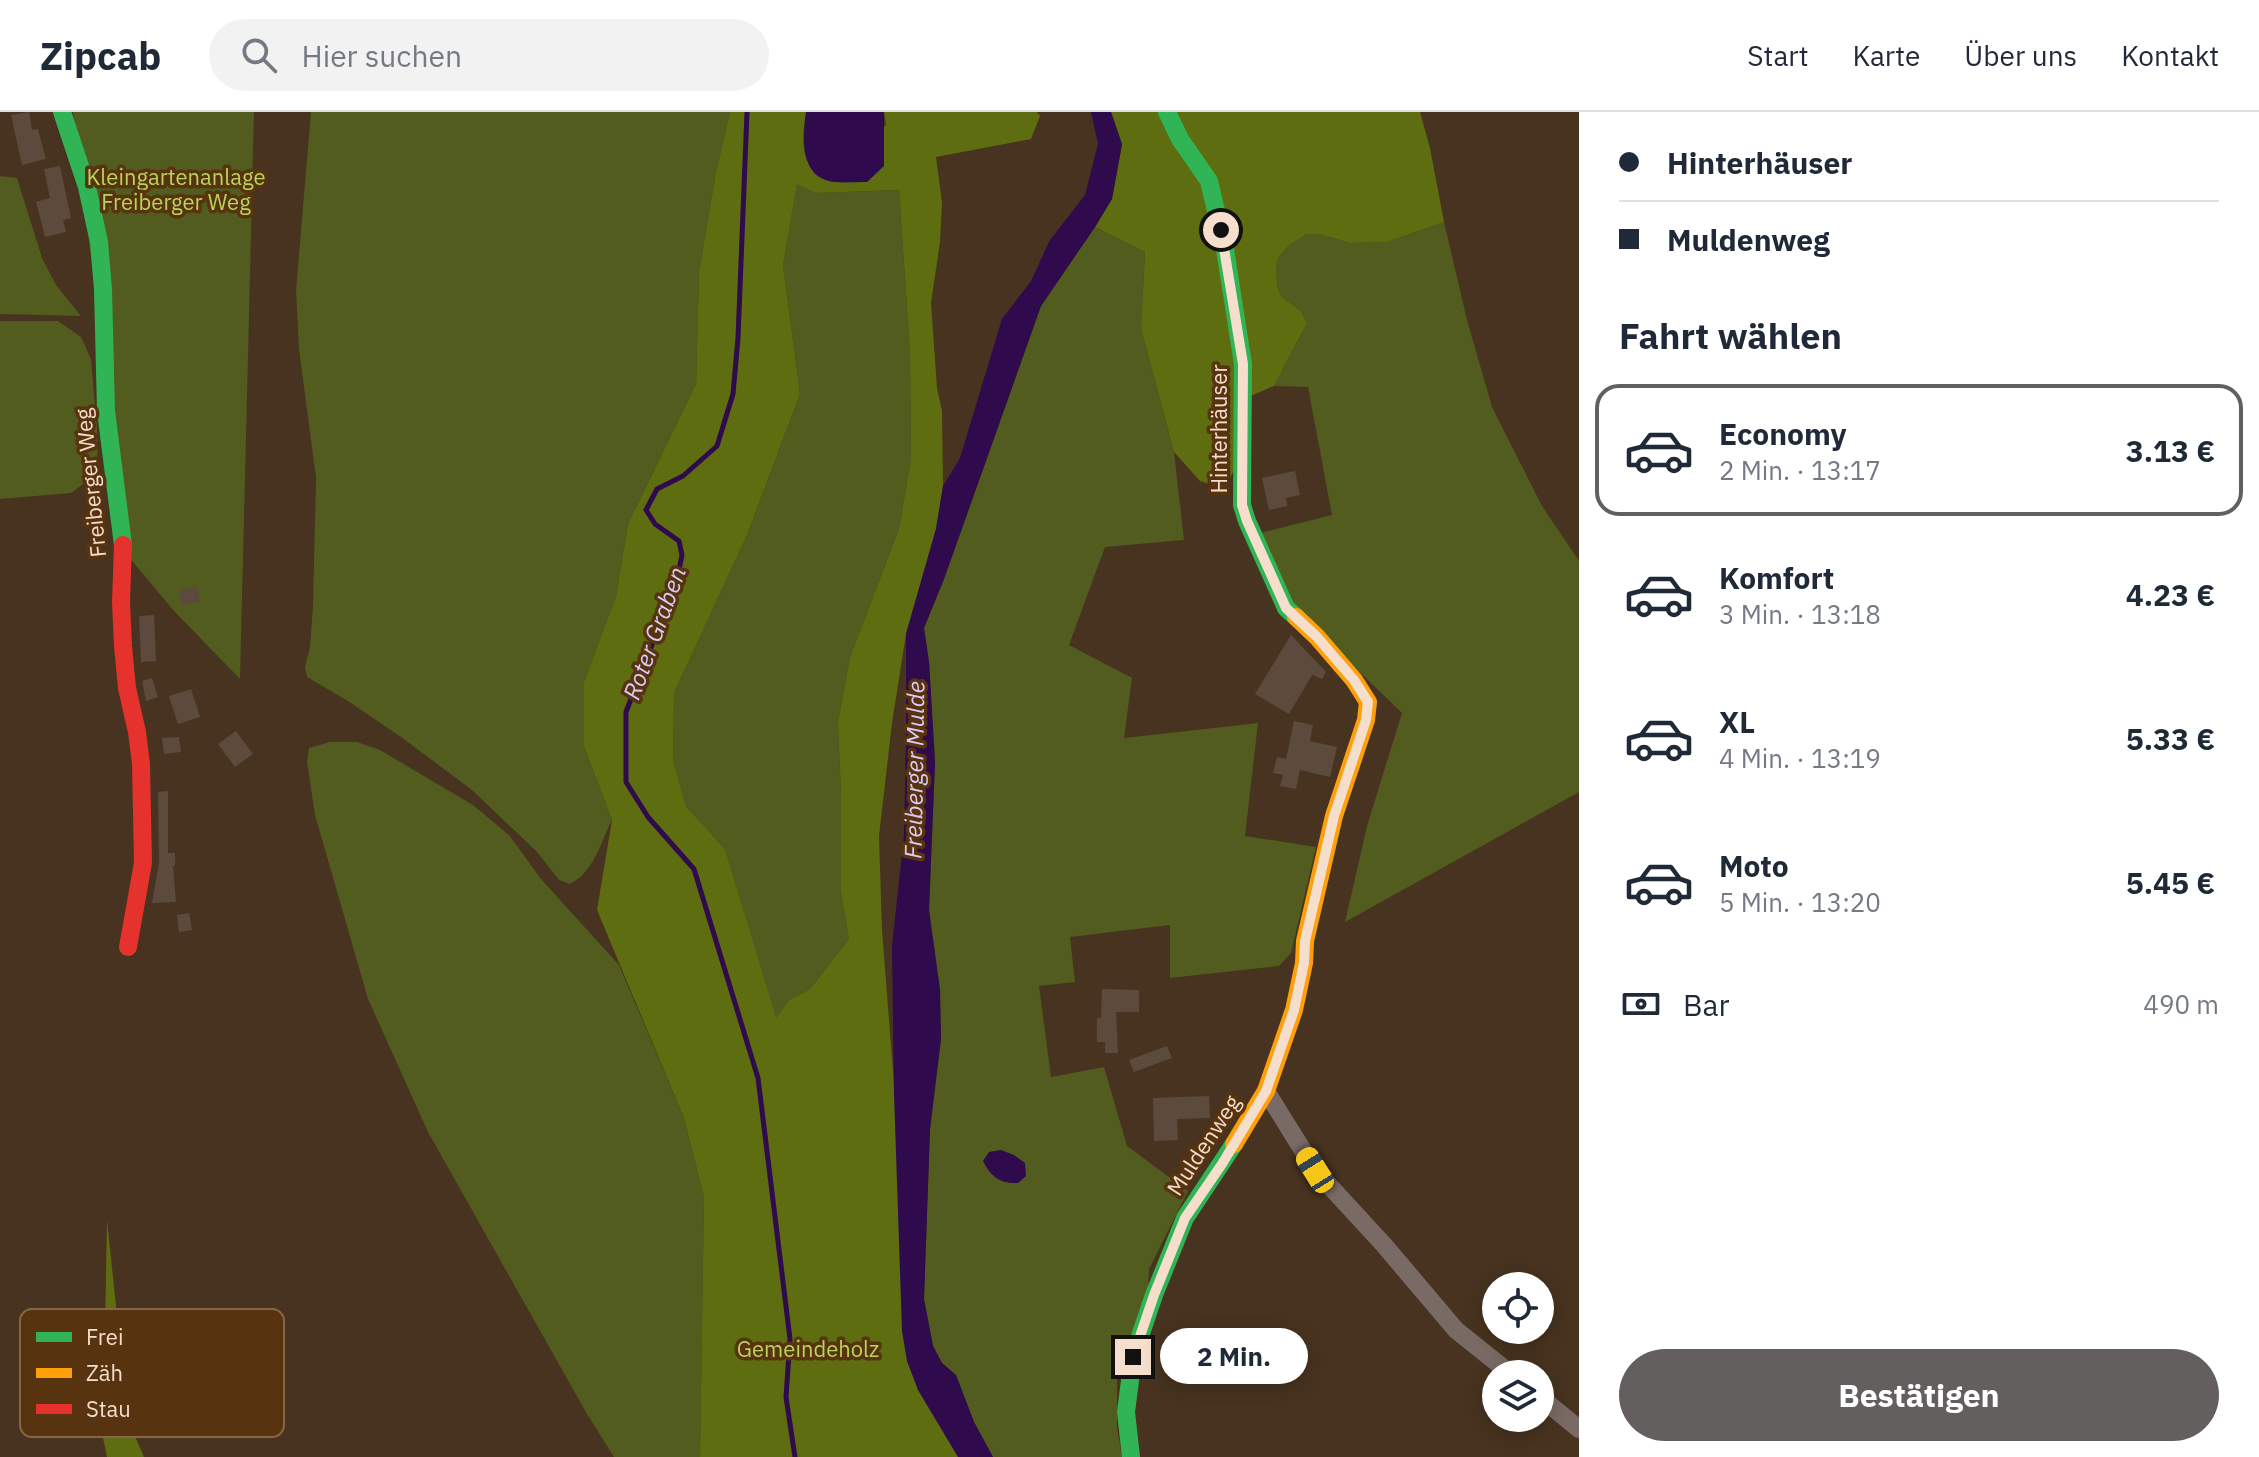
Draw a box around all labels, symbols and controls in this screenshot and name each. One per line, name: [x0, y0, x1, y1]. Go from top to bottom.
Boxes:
search box: [209, 19, 769, 91]
text: Zipcab: [40, 31, 161, 80]
icon: search: [237, 33, 281, 77]
text: Hier suchen: [301, 36, 462, 75]
text: Start: [1747, 37, 1809, 74]
text: Karte: [1853, 37, 1920, 74]
text: Über uns: [1964, 37, 2077, 74]
text: Kontakt: [2121, 37, 2219, 74]
text: Hinterhäuser: [1667, 143, 1852, 182]
park label: Kleingartenanlage Freiberger Weg: [86, 162, 266, 216]
route start: [1203, 212, 1239, 248]
text: Muldenweg: [1667, 220, 1830, 259]
text: Fahrt wählen: [1619, 312, 1842, 359]
street label: Hinterhäuser: [1204, 365, 1233, 493]
street label: Freiberger Weg: [68, 407, 112, 559]
icon: car: [1623, 414, 1695, 486]
text: Economy: [1719, 414, 1847, 453]
text: 3.13 €: [2126, 431, 2215, 470]
text: 2 Min. · 13:17: [1719, 453, 1881, 487]
icon: car: [1623, 558, 1695, 630]
text: Komfort: [1719, 558, 1834, 597]
water label: Roter Graben: [615, 562, 693, 704]
text: 4.23 €: [2126, 575, 2215, 614]
text: 3 Min. · 13:18: [1719, 597, 1881, 631]
water label: Freiberger Mulde: [896, 681, 932, 859]
icon: car: [1623, 702, 1695, 774]
text: XL: [1719, 702, 1755, 741]
text: 5.33 €: [2126, 719, 2215, 758]
text: 4 Min. · 13:19: [1719, 741, 1881, 775]
icon: car: [1623, 846, 1695, 918]
text: Moto: [1719, 846, 1789, 885]
text: 5.45 €: [2126, 863, 2215, 902]
text: 5 Min. · 13:20: [1719, 885, 1881, 919]
icon: cash: [1619, 982, 1663, 1026]
text: Bar: [1683, 985, 1730, 1024]
text: 490 m: [2143, 987, 2219, 1021]
street label: Muldenweg: [1160, 1089, 1246, 1201]
car: [1292, 1143, 1338, 1197]
map controls: [1482, 1272, 1554, 1432]
button: locate: [1482, 1272, 1554, 1344]
legend: [20, 1309, 284, 1437]
text: Frei: [86, 1322, 123, 1351]
callout: 2 Min.: [1161, 1329, 1309, 1385]
park label: Gemeindeholz: [737, 1334, 879, 1363]
route end: [1115, 1339, 1151, 1375]
text: 2 Min.: [1197, 1339, 1271, 1373]
button: Bestätigen: [1619, 1349, 2219, 1441]
text: Zäh: [86, 1358, 123, 1387]
button: layers: [1482, 1360, 1554, 1432]
text: Stau: [86, 1394, 131, 1423]

